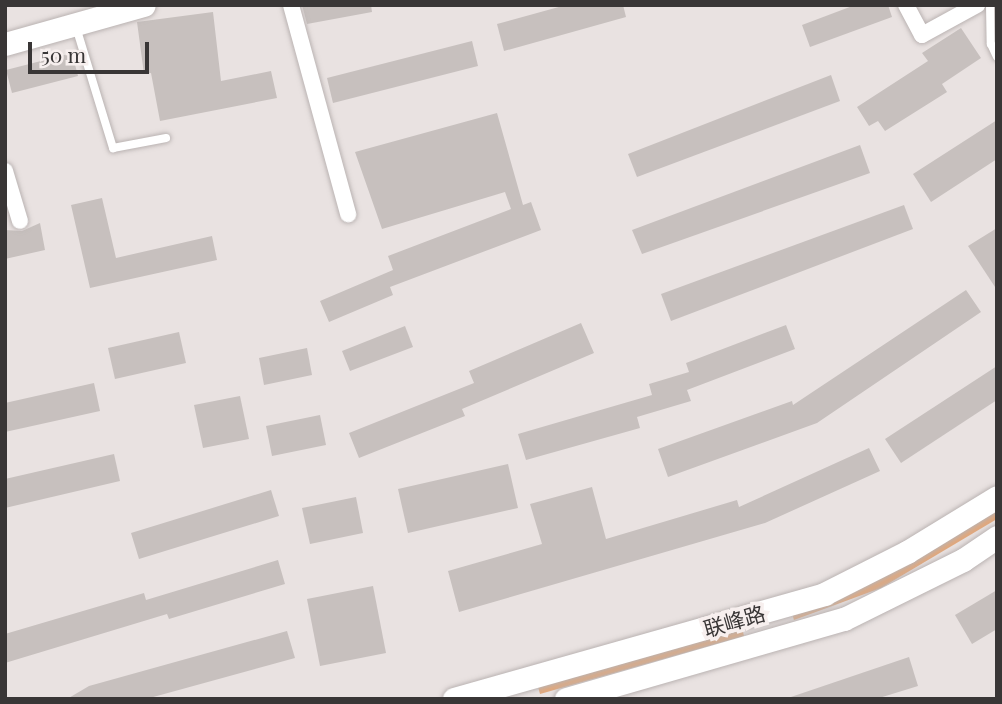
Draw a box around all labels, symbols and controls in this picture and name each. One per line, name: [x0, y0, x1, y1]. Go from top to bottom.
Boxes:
scale bar: [32, 28, 152, 72]
text: 50 m: [41, 40, 86, 68]
street label: 联峰路: [700, 599, 768, 641]

